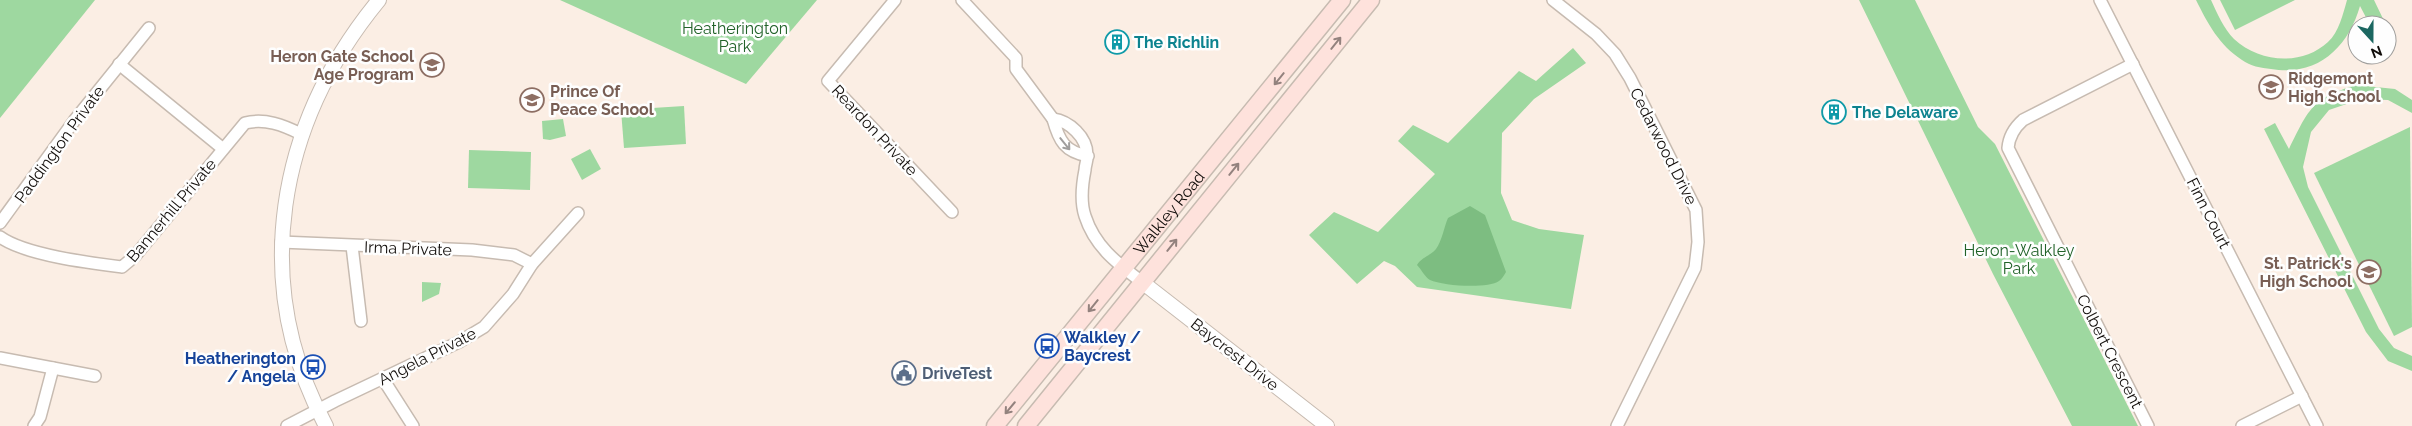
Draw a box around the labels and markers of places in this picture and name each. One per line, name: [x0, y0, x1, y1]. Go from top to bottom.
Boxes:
building icon: The Richlin: [1104, 29, 1130, 55]
place label: The Richlin: [1134, 33, 1219, 52]
place label: Heron Gate School Age Program: [270, 47, 415, 84]
school or university icon: Heron Gate School Age Program: [419, 52, 445, 78]
place label: Ridgemont High School: [2288, 69, 2382, 106]
school or university icon: Ridgemont High School: [2258, 74, 2284, 100]
place label: Prince Of Peace School: [550, 82, 655, 119]
school or university icon: Prince Of Peace School: [519, 87, 545, 113]
building icon: The Delaware: [1821, 99, 1847, 125]
place label: The Delaware: [1852, 103, 1958, 122]
place label: St. Patrick's High School: [2259, 254, 2353, 291]
school or university icon: St. Patrick's High School: [2356, 259, 2382, 285]
place label: Walkley / Baycrest: [1064, 328, 1141, 365]
bus stop icon: Walkley / Baycrest: [1034, 333, 1060, 359]
place label: Heatherington / Angela: [185, 349, 296, 386]
bus stop icon: Heatherington / Angela: [300, 354, 326, 380]
public building icon: DriveTest: [891, 360, 917, 386]
place label: DriveTest: [922, 364, 992, 383]

